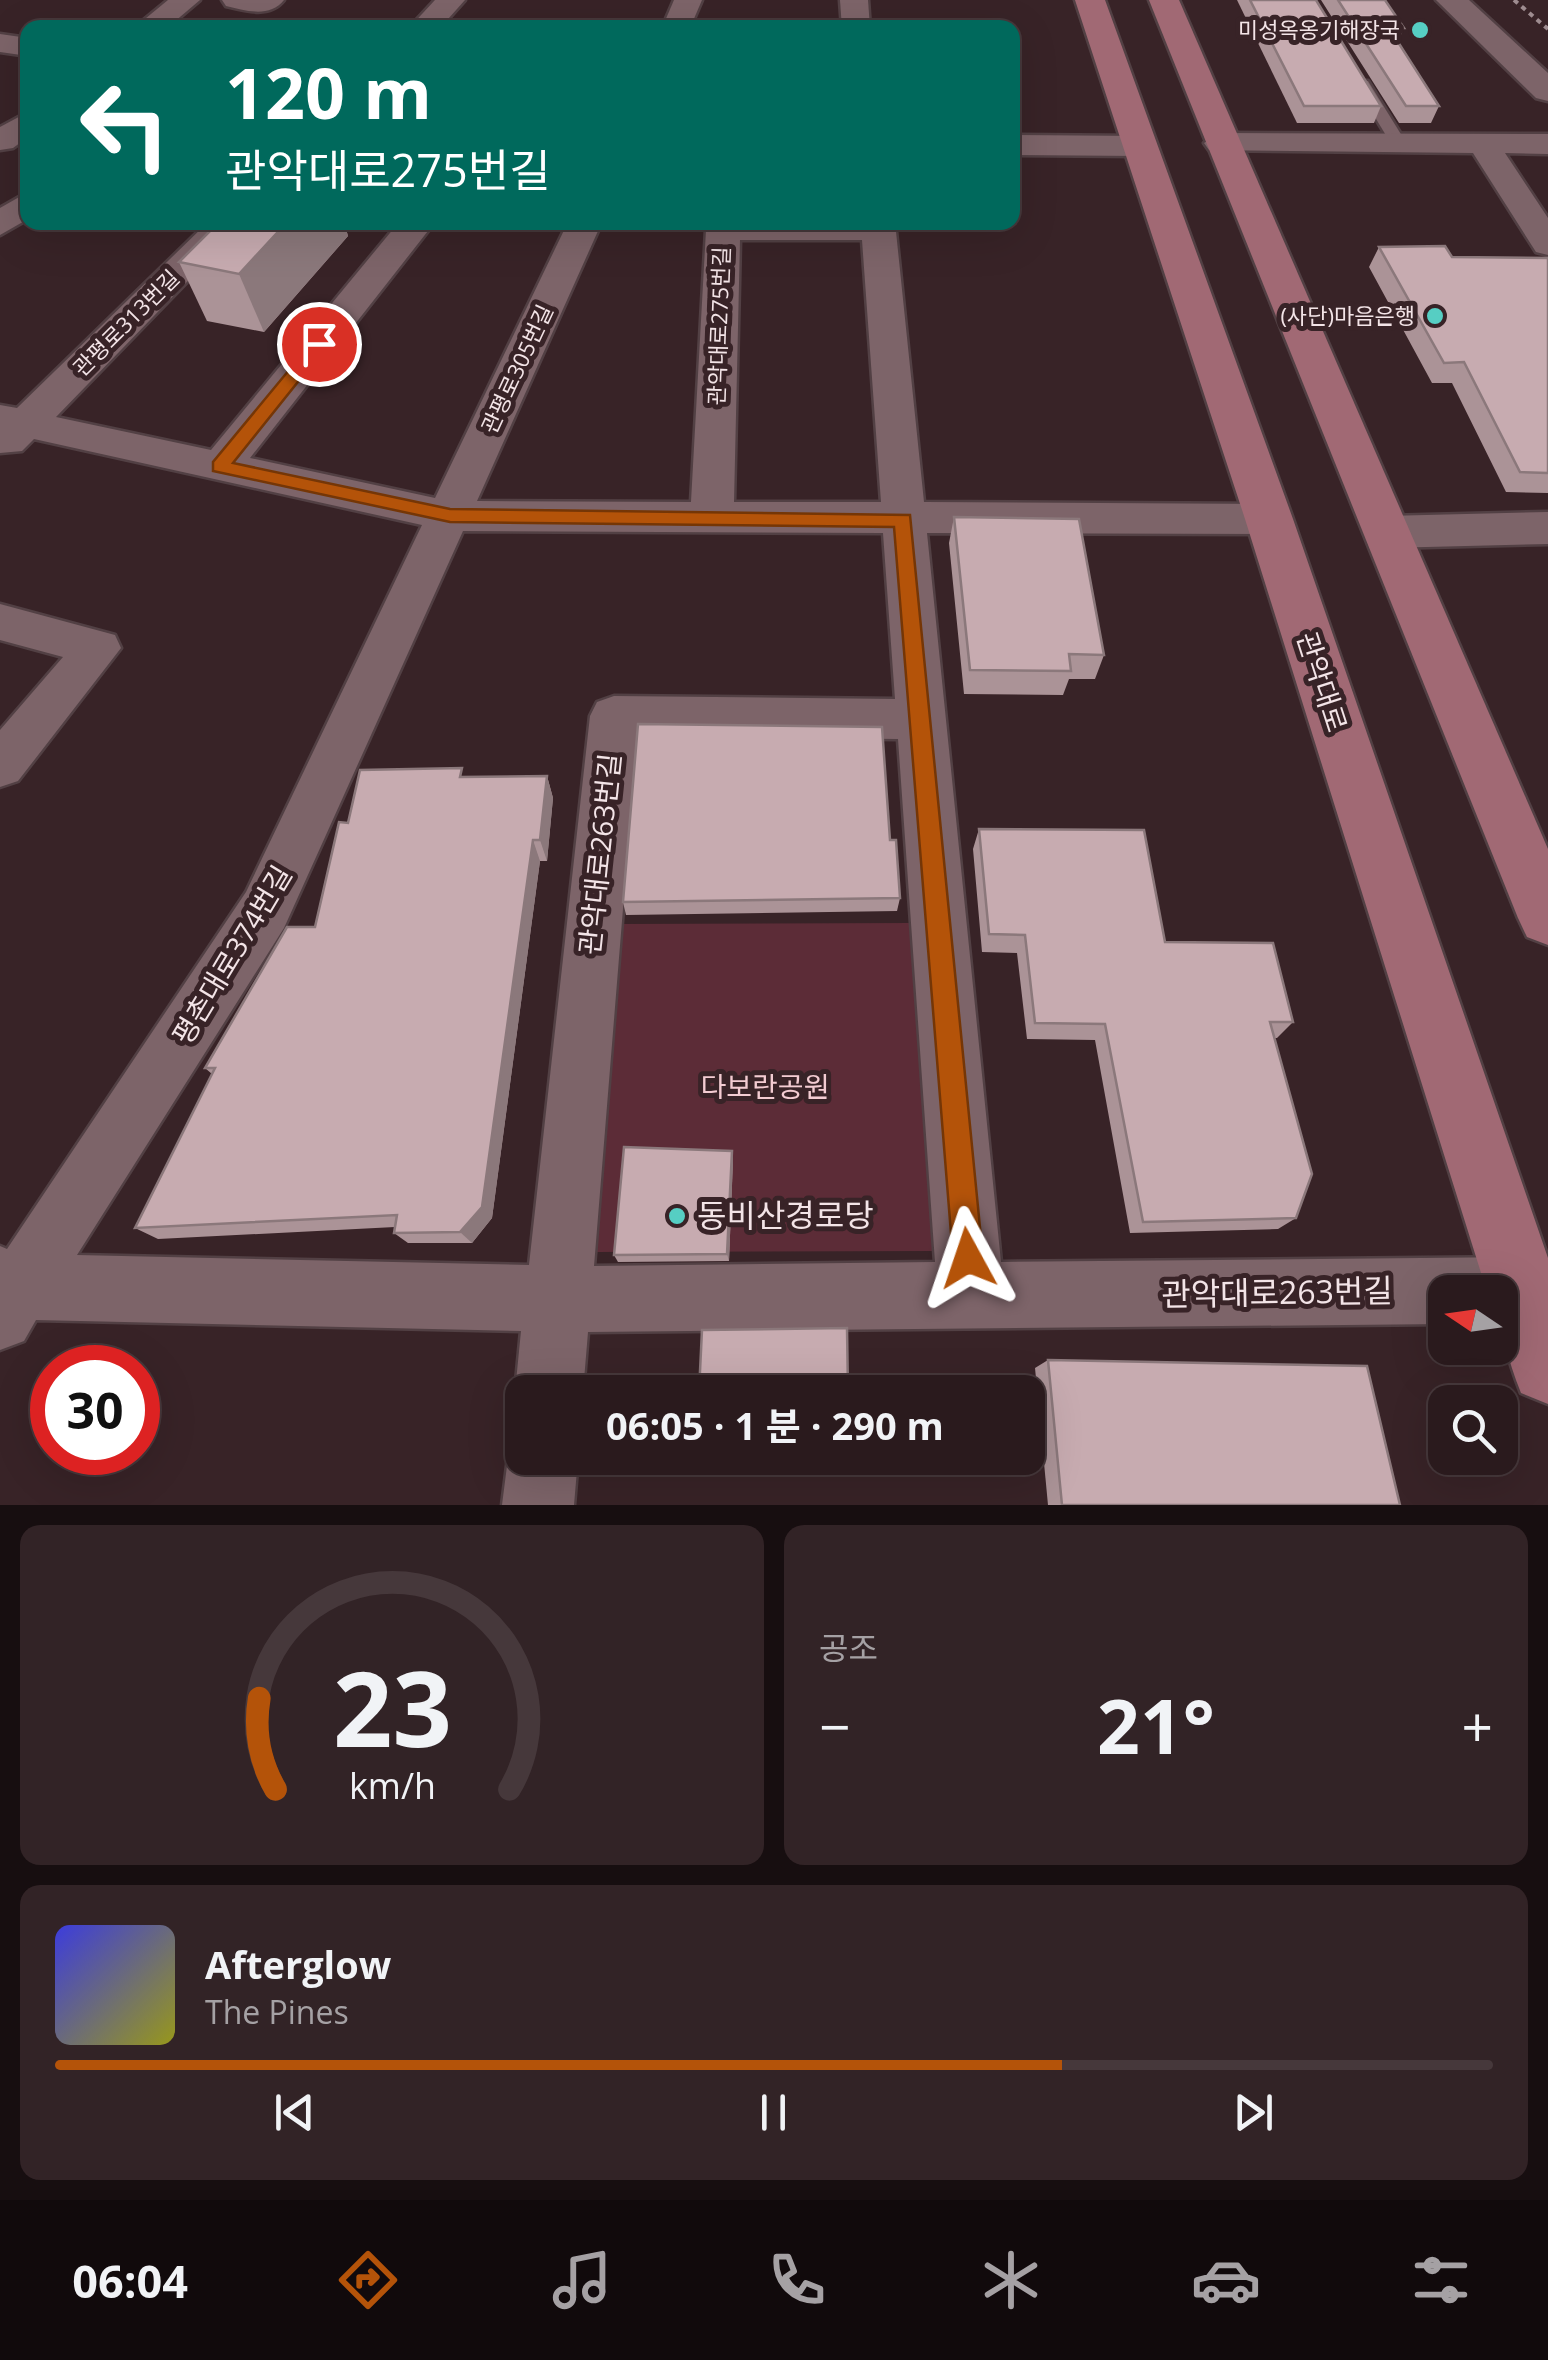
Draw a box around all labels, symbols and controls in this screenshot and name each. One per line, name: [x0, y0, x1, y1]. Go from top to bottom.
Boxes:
place label: 미성옥옹기해장국: [1238, 14, 1400, 44]
marker: 미성옥옹기해장국: [1409, 19, 1431, 41]
text: 120 m: [225, 44, 432, 140]
icon: left: [60, 60, 190, 190]
text: 관악대로275번길: [225, 139, 551, 200]
street label: 관악대로275번길: [700, 246, 736, 406]
street label: 관평로313번길: [66, 263, 185, 382]
street label: 관평로305번길: [473, 299, 559, 438]
place label: (사단)마음은행: [1281, 300, 1415, 330]
pin: [277, 302, 362, 387]
marker: (사단)마음은행: [1424, 305, 1446, 327]
icon: arrive: [292, 317, 347, 372]
street label: 관악대로: [1289, 627, 1357, 737]
street label: 관악대로263번길: [570, 751, 628, 957]
street label: 평촌대로374번길: [163, 858, 300, 1051]
park label: 다보란공원: [701, 1067, 829, 1105]
place label: 동비산경로당: [697, 1193, 874, 1236]
marker: 동비산경로당: [666, 1205, 688, 1227]
position arrow: [916, 1206, 1020, 1310]
street label: 관악대로263번길: [1161, 1268, 1393, 1315]
north arrow: [1428, 1275, 1518, 1365]
map controls: [1428, 1275, 1518, 1475]
speed limit sign: 30: [30, 1345, 160, 1475]
button: search: [1428, 1385, 1518, 1475]
text: 06:05 · 1 분 · 290 m: [606, 1399, 944, 1451]
text: 공조: [819, 1626, 878, 1669]
text: 23: [333, 1636, 451, 1777]
text: 21°: [1097, 1674, 1215, 1776]
text: −: [819, 1688, 850, 1763]
text: +: [1462, 1688, 1493, 1763]
text: km/h: [349, 1761, 435, 1809]
text: Afterglow: [205, 1938, 391, 1990]
text: The Pines: [205, 1990, 349, 2033]
icon: previous: [267, 2085, 322, 2140]
icon: pause: [746, 2085, 801, 2140]
icon: next: [1226, 2085, 1281, 2140]
icon: directions: [333, 2245, 403, 2315]
icon: music: [547, 2245, 617, 2315]
icon: phone: [762, 2245, 832, 2315]
icon: climate: [976, 2245, 1046, 2315]
icon: car: [1191, 2245, 1261, 2315]
icon: filters: [1406, 2245, 1476, 2315]
text: 06:04: [72, 2250, 188, 2311]

